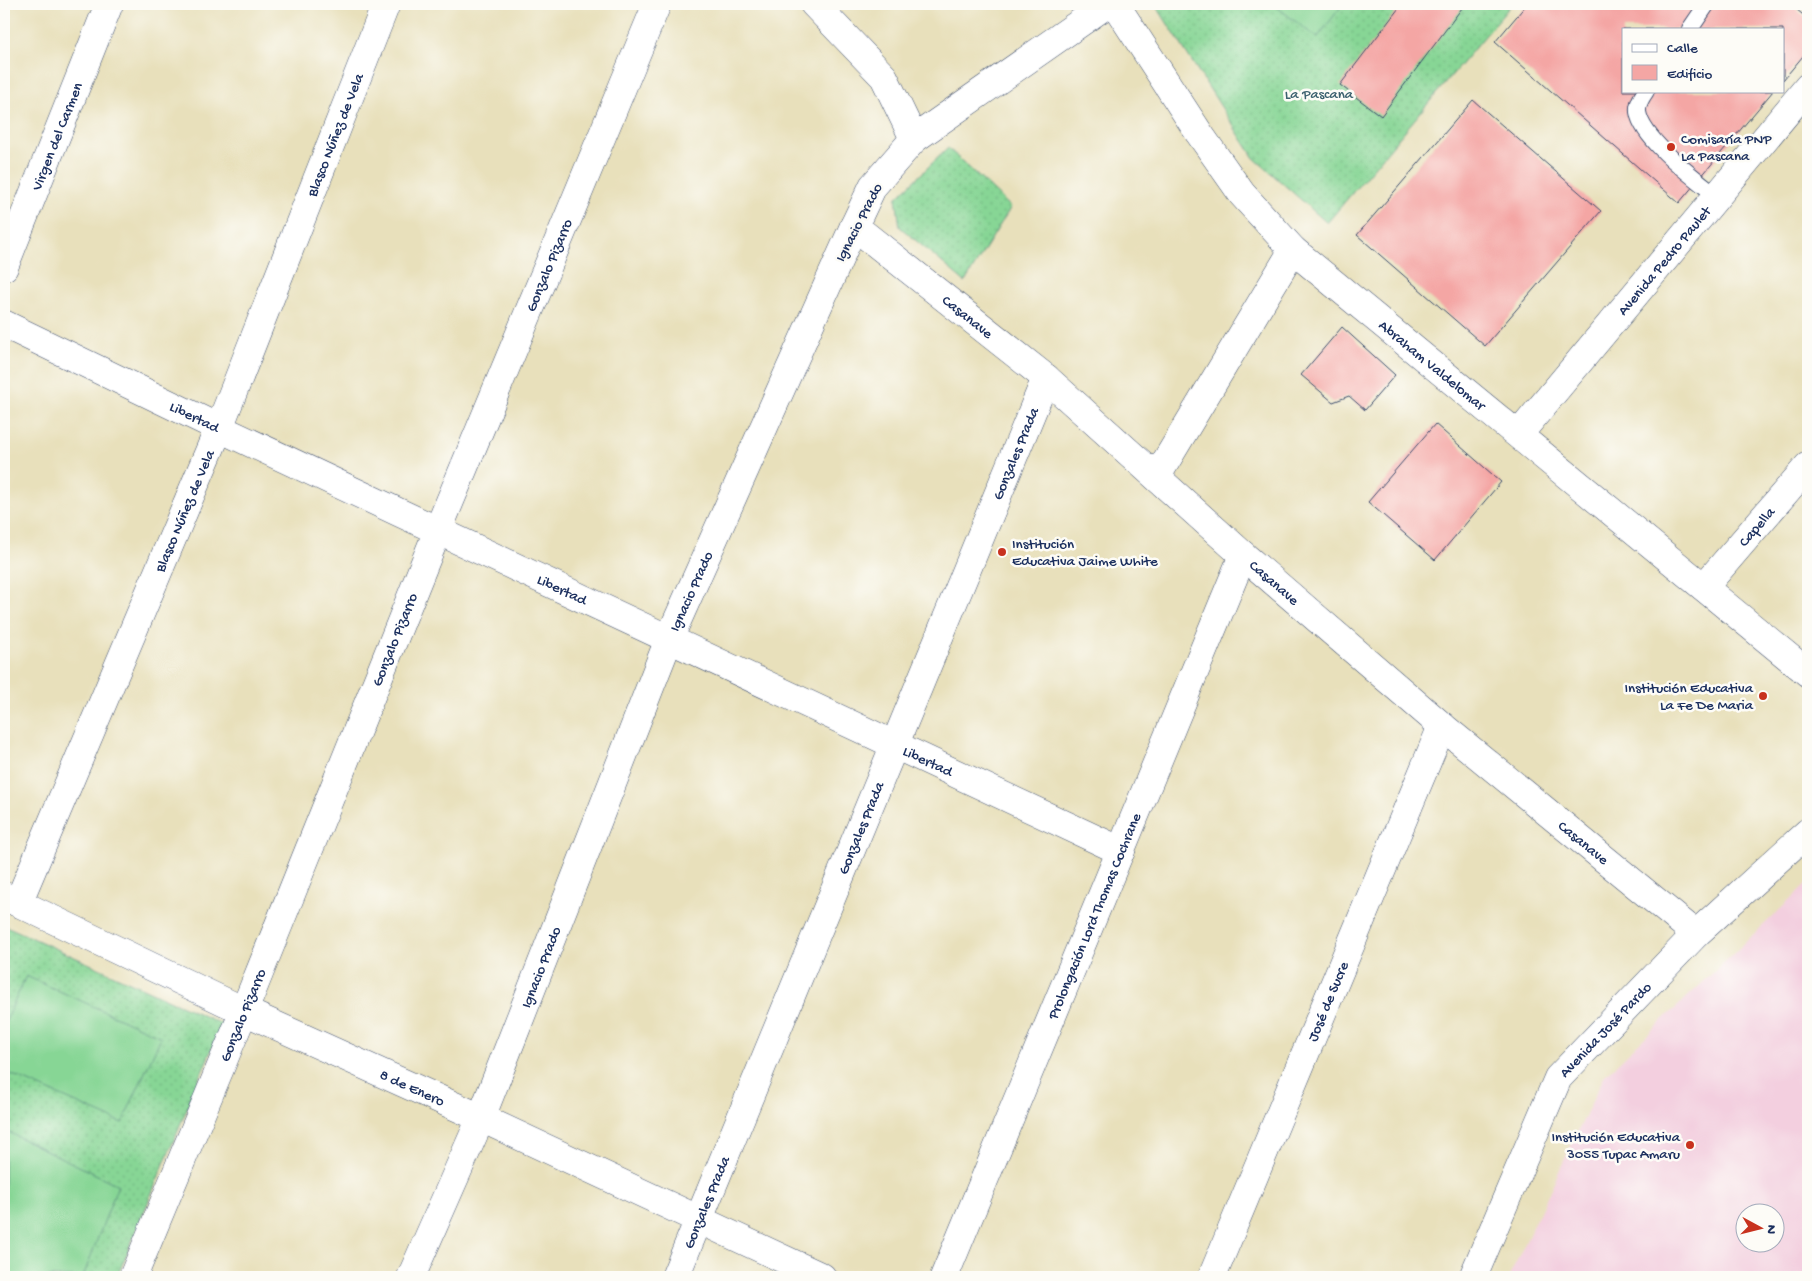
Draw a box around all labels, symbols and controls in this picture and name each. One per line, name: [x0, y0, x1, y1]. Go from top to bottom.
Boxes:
legend: [1622, 28, 1784, 92]
text: Calle: [1667, 40, 1698, 58]
text: Edificio: [1667, 66, 1713, 84]
street label: Blasco Núñez de Vela: [304, 71, 369, 201]
street label: Virgen del Carmen: [28, 80, 88, 194]
park label: La Pascana: [1285, 86, 1354, 104]
place label: Comisaría PNP La Pascana: [1681, 131, 1772, 166]
marker: Comisaría PNP La Pascana: [1665, 141, 1677, 153]
street label: Ignacio Prado: [832, 180, 887, 265]
street label: Avenida Pedro Paulet: [1615, 202, 1717, 320]
street label: Gonzalo Pizarro: [523, 216, 578, 315]
street label: Casanave: [938, 292, 996, 344]
street label: Abraham Valdelomar: [1374, 317, 1490, 416]
street label: Libertad: [166, 398, 223, 438]
street label: Gonzales Prada: [990, 405, 1044, 503]
street label: Blasco Núñez de Vela: [152, 447, 220, 576]
street label: Capella: [1736, 504, 1780, 551]
place label: Institución Educativa Jaime White: [1012, 536, 1158, 571]
marker: Institución Educativa Jaime White: [996, 546, 1008, 558]
street label: Ignacio Prado: [667, 549, 718, 635]
street label: Casanave: [1245, 557, 1302, 610]
street label: Libertad: [534, 571, 590, 611]
street label: Gonzalo Pizarro: [369, 591, 423, 689]
place label: Institución Educativa La Fe De Maria: [1624, 680, 1754, 715]
marker: Institución Educativa La Fe De Maria: [1757, 690, 1769, 702]
street label: Libertad: [899, 743, 956, 782]
street label: Gonzales Prada: [835, 779, 890, 878]
street label: Prolongación Lord Thomas Cochrane: [1044, 810, 1146, 1023]
street label: Casanave: [1554, 818, 1612, 870]
street label: Ignacio Prado: [518, 924, 566, 1011]
street label: José de Sucre: [1304, 959, 1354, 1044]
street label: Gonzalo Pizarro: [217, 966, 271, 1065]
street label: Avenida José Pardo: [1556, 979, 1656, 1082]
street label: 8 de Enero: [376, 1066, 447, 1111]
place label: Institución Educativa 3055 Tupac Amaru: [1551, 1129, 1681, 1164]
marker: Institución Educativa 3055 Tupac Amaru: [1684, 1139, 1696, 1151]
street label: Gonzales Prada: [681, 1153, 735, 1252]
north arrow: [1734, 1204, 1784, 1254]
text: N: [1761, 1224, 1779, 1235]

